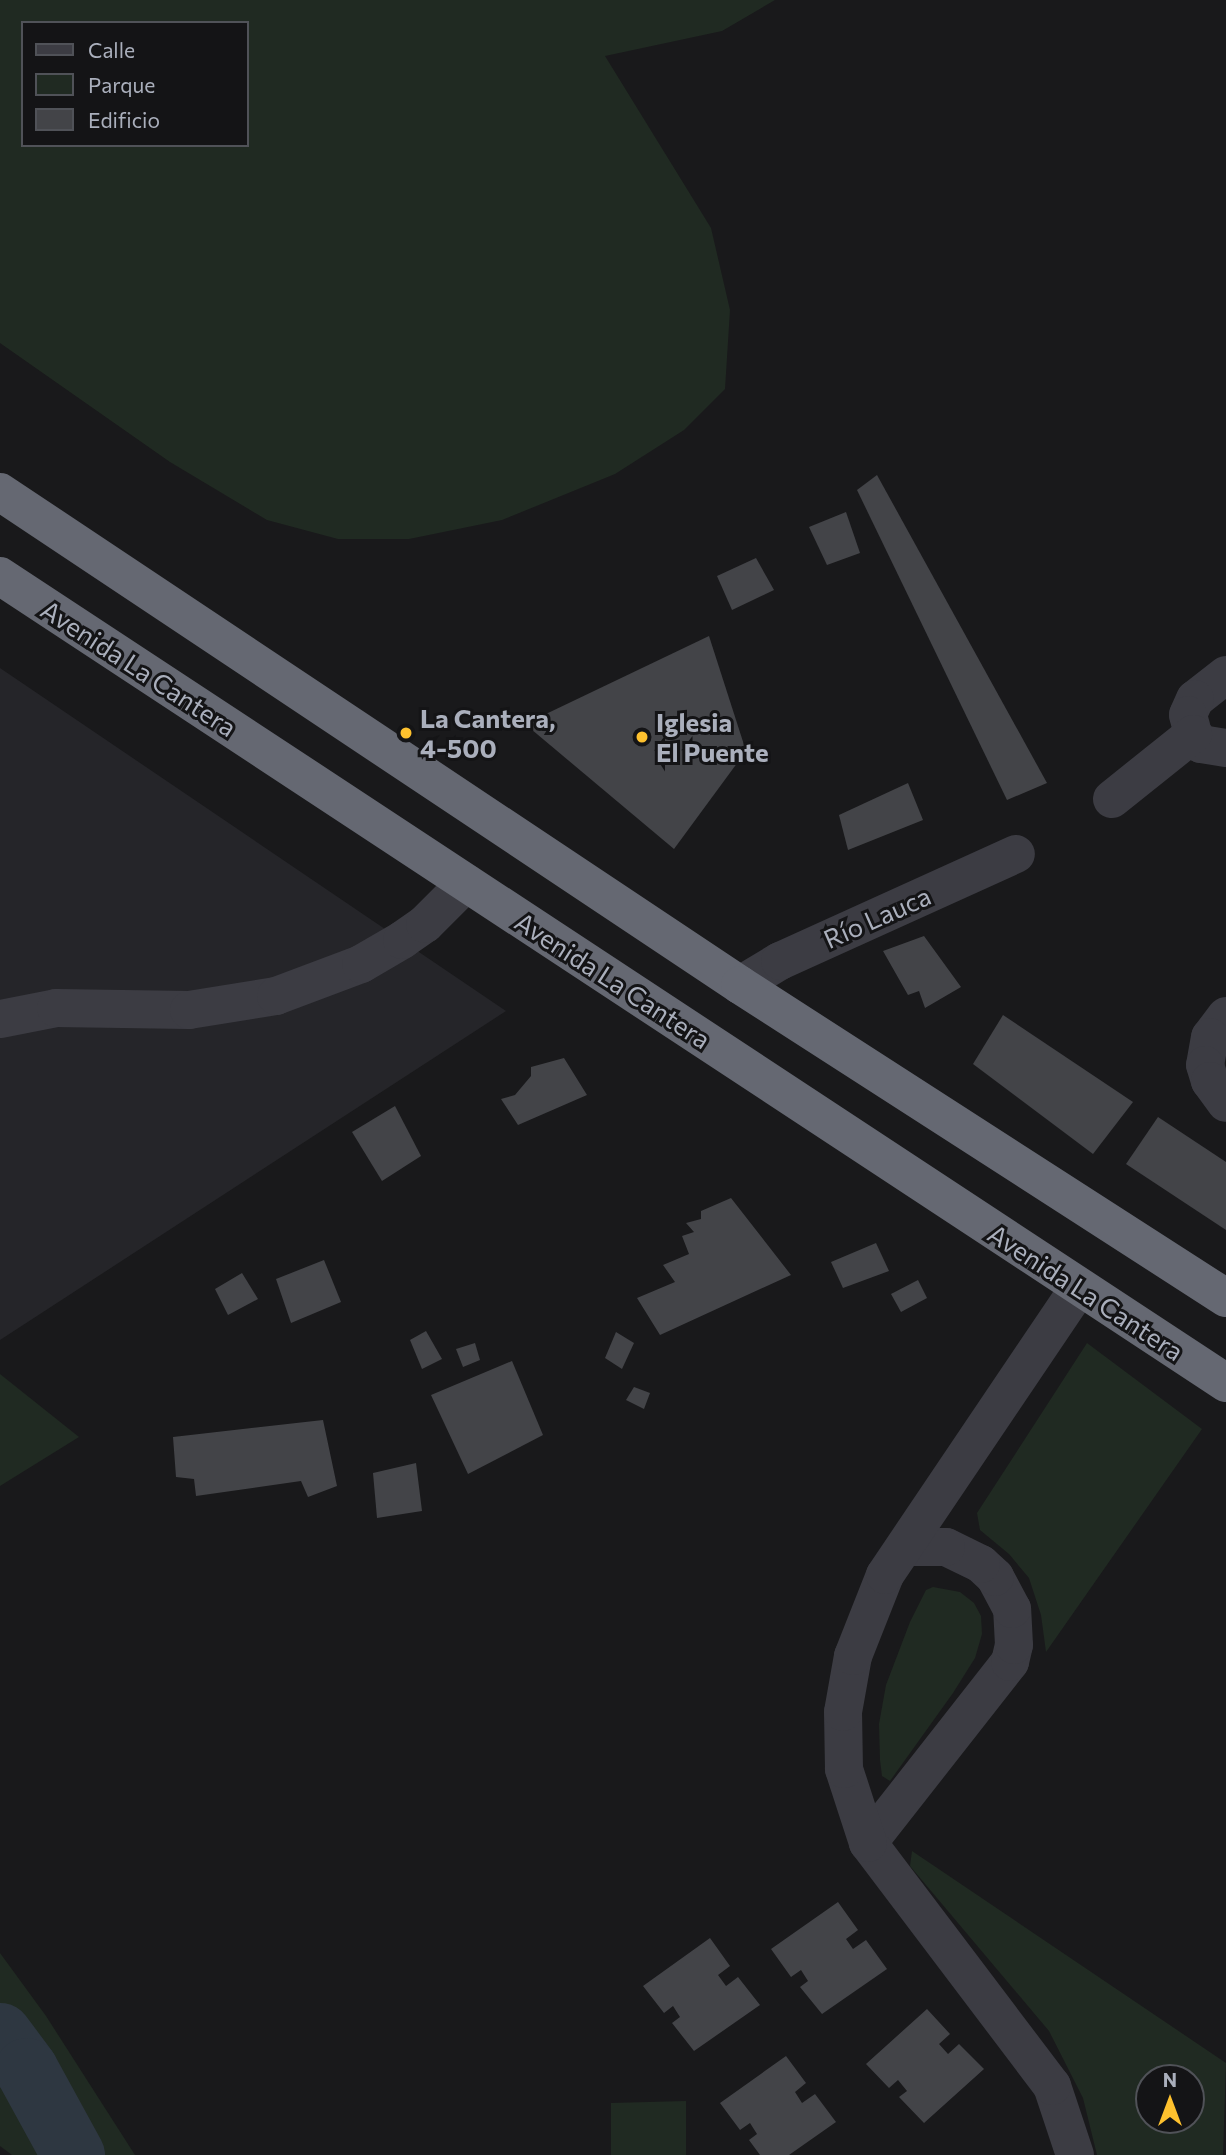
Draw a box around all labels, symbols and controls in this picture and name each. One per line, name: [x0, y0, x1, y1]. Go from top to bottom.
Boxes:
legend: [21, 21, 248, 147]
text: Calle: [88, 37, 135, 62]
text: Parque: [88, 72, 155, 97]
text: Edificio: [88, 107, 160, 132]
street label: Avenida La Cantera: [36, 593, 242, 743]
place label: La Cantera, 4-500: [420, 702, 556, 764]
place label: Iglesia El Puente: [656, 706, 769, 768]
marker: La Cantera, 4-500: [398, 725, 414, 741]
marker: Iglesia El Puente: [634, 729, 650, 745]
street label: Río Lauca: [819, 880, 935, 954]
street label: Avenida La Cantera: [510, 905, 716, 1055]
street label: Avenida La Cantera: [983, 1217, 1189, 1367]
north arrow: [1135, 2064, 1205, 2134]
text: N: [1163, 2068, 1177, 2091]

